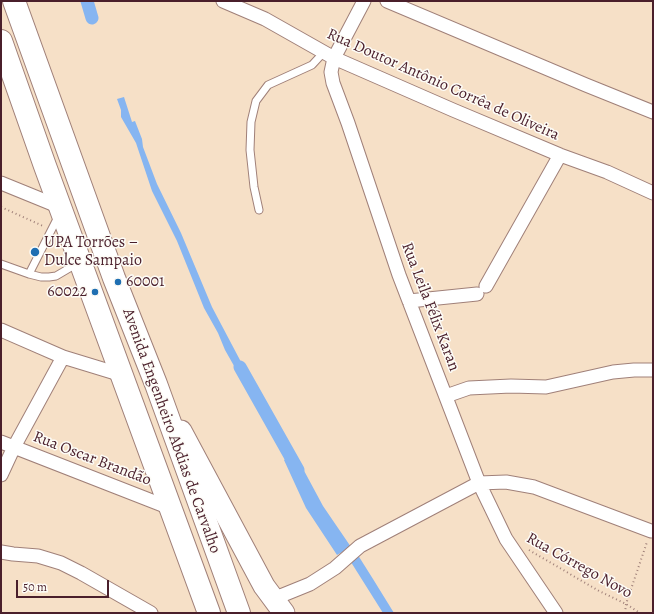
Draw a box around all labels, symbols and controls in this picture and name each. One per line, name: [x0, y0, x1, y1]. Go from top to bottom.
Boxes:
street label: Rua Doutor Antônio Corrêa de Oliveira: [324, 25, 562, 145]
place label: UPA Torrões – Dulce Sampaio: [44, 233, 142, 271]
street label: Rua Leila Félix Karan: [397, 240, 463, 374]
marker: UPA Torrões – Dulce Sampaio: [29, 246, 41, 258]
place label: 60001: [126, 272, 164, 292]
marker: 60001: [113, 277, 123, 287]
place label: 60022: [47, 282, 87, 302]
marker: 60022: [90, 287, 100, 297]
street label: Avenida Engenheiro Abdias de Carvalho: [118, 306, 224, 556]
street label: Rua Oscar Brandão: [30, 428, 154, 490]
street label: Rua Córrego Novo: [523, 529, 635, 603]
scale bar: [18, 572, 111, 598]
text: 50 m: [23, 579, 47, 595]

